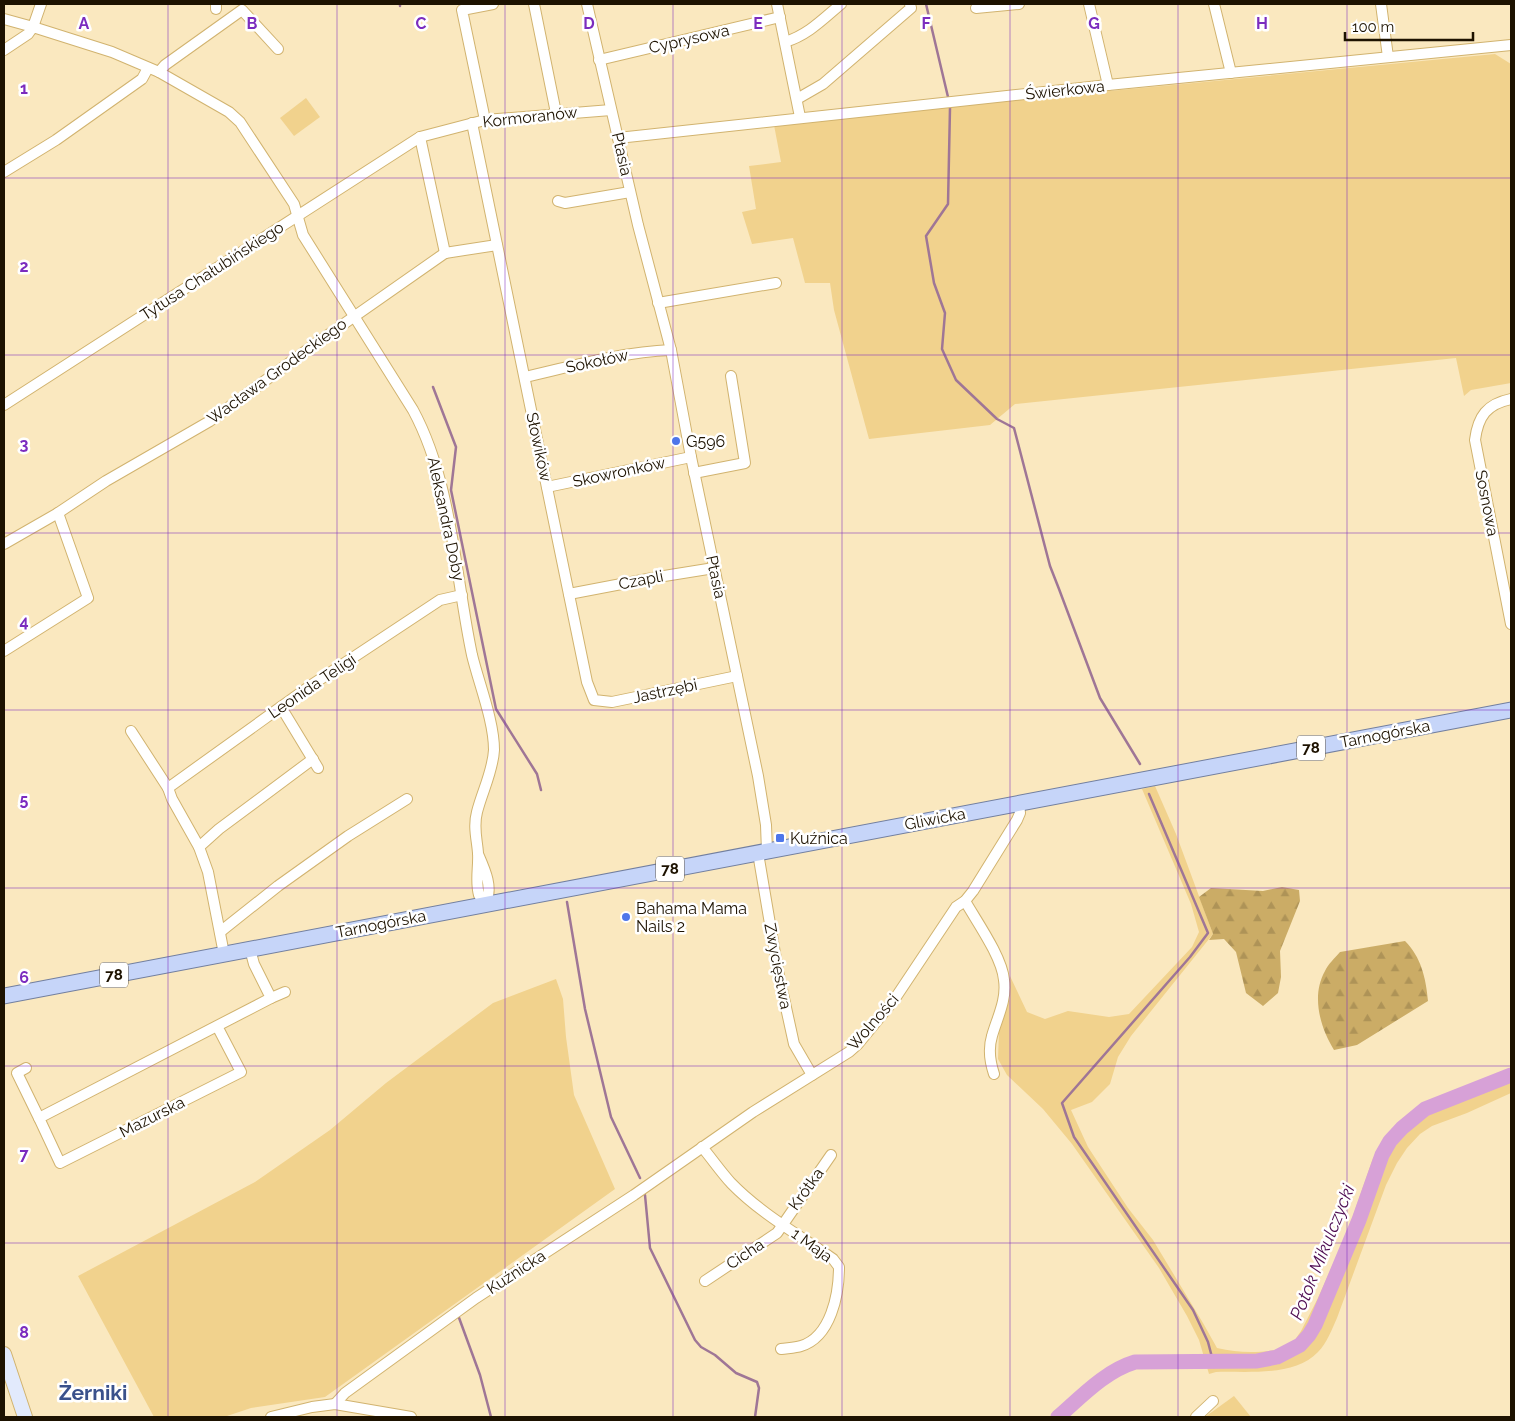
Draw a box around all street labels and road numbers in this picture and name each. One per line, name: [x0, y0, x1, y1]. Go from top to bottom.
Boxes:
street label: Cyprysowa: [647, 21, 731, 57]
street label: Świerkowa: [1024, 75, 1106, 104]
street label: Kormoranów: [482, 103, 578, 131]
street label: Ptasia: [608, 130, 636, 178]
street label: Tytusa Chałubińskiego: [137, 218, 287, 324]
street label: Wacława Grodeckiego: [204, 314, 350, 428]
street label: Sokołów: [564, 345, 630, 377]
street label: Słowików: [522, 411, 556, 483]
street label: Skowronków: [571, 453, 667, 491]
street label: Aleksandra Doby: [424, 455, 468, 583]
street label: Sosnowa: [1471, 468, 1503, 538]
street label: Ptasia: [702, 554, 730, 600]
street label: Czapli: [617, 566, 665, 594]
street label: Leonida Teligi: [265, 650, 359, 722]
street label: Jastrzębi: [631, 675, 699, 707]
street label: Tarnogórska: [1338, 716, 1432, 752]
road number: 78: [1297, 736, 1325, 760]
street label: Gliwicka: [903, 804, 967, 834]
road number: 78: [656, 856, 684, 882]
street label: Tarnogórska: [334, 906, 428, 942]
street label: Zwycięstwa: [760, 921, 796, 1011]
road number: 78: [100, 962, 128, 988]
street label: Wolności: [843, 990, 903, 1054]
street label: Mazurska: [116, 1093, 188, 1141]
street label: Krótka: [784, 1164, 828, 1214]
street label: 1 Maja: [788, 1224, 836, 1266]
street label: Cicha: [723, 1235, 767, 1273]
street label: Kuźnicka: [483, 1246, 549, 1298]

